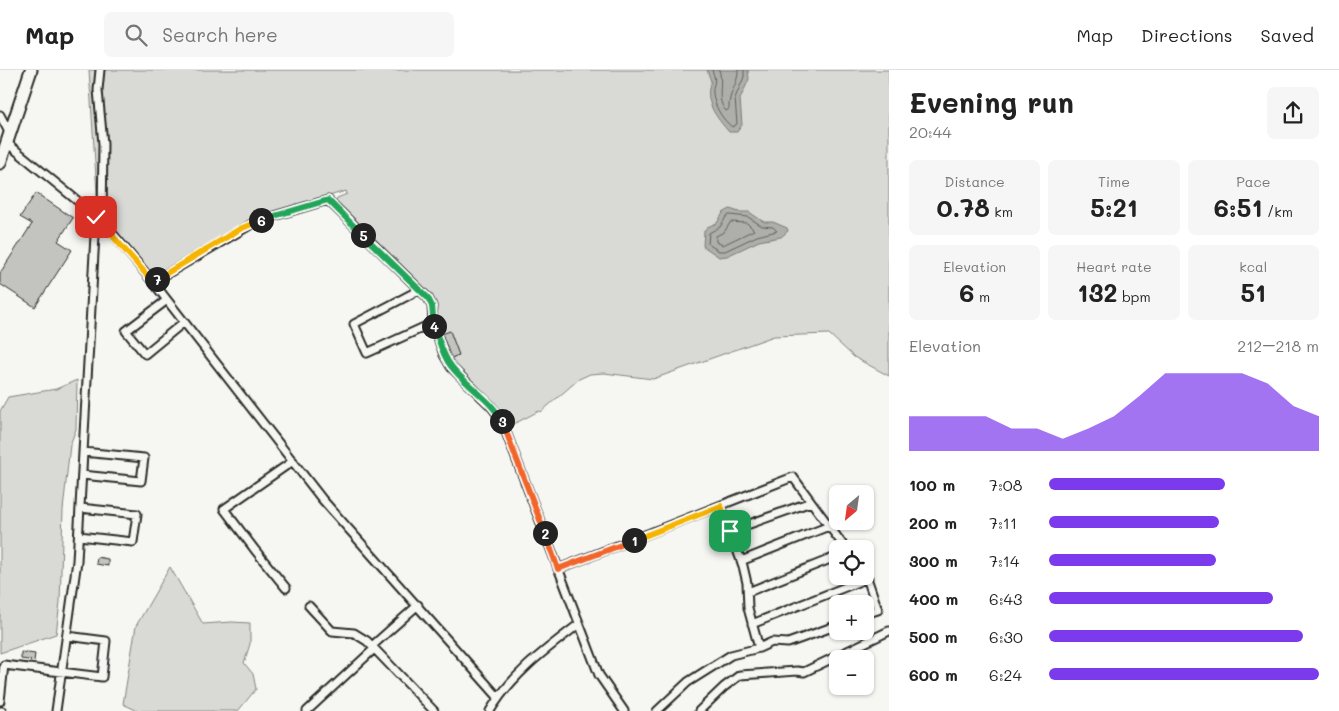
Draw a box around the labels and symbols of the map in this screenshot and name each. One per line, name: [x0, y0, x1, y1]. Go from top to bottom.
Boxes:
pin: [75, 196, 117, 238]
pin: 6: [248, 208, 274, 232]
pin: 5: [350, 222, 376, 248]
pin: 7: [144, 266, 170, 292]
pin: 4: [422, 314, 446, 338]
pin: 3: [490, 408, 514, 434]
north arrow: [829, 485, 874, 530]
pin: [709, 510, 751, 552]
pin: 2: [532, 520, 558, 546]
pin: 1: [622, 528, 646, 552]

